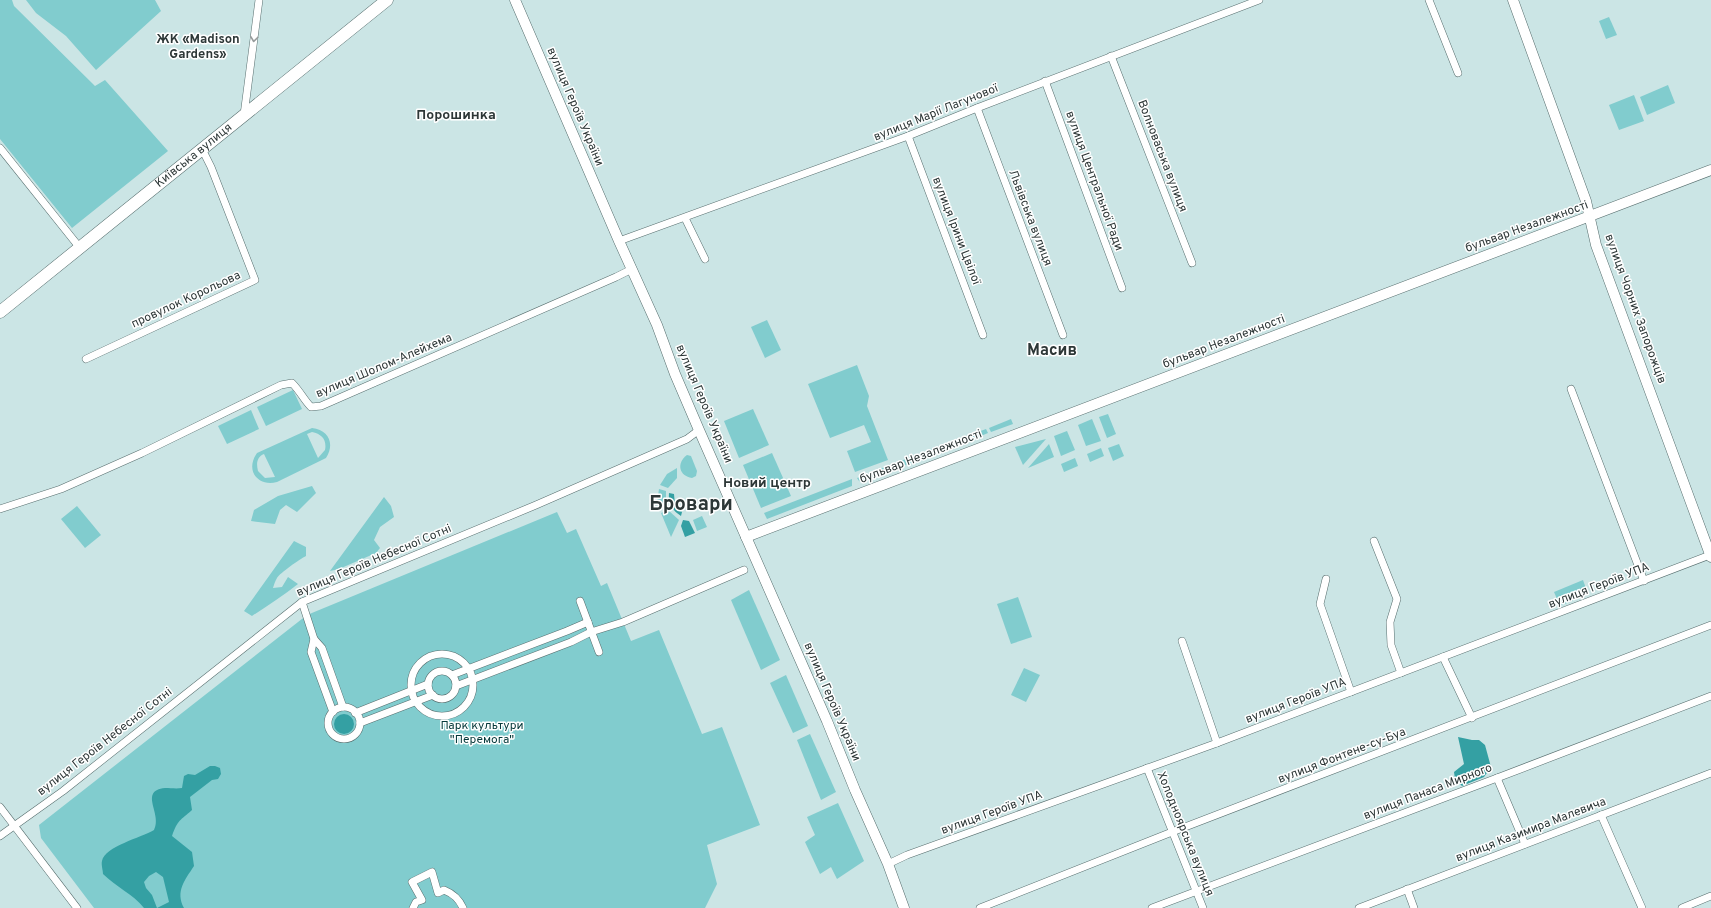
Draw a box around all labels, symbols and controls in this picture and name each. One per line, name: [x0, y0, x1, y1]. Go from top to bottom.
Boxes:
district label: ЖК «Madison Gardens»: [156, 32, 240, 63]
one-way arrow: [250, 36, 259, 42]
street label: вулиця Героїв України: [543, 45, 607, 169]
street label: вулиця Марії Лагунової: [871, 80, 1002, 145]
street label: Волноваська вулиця: [1133, 98, 1191, 214]
district label: Порошинка: [416, 107, 496, 124]
street label: вулиця Центральної Ради: [1061, 109, 1127, 253]
street label: Київська вулиця: [152, 120, 236, 192]
street label: Львівська вулиця: [1004, 168, 1056, 268]
street label: вулиця Ірини Цвілої: [928, 175, 984, 288]
street label: бульвар Незалежності: [1463, 197, 1591, 257]
street label: вулиця Чорних Запорожців: [1600, 232, 1670, 386]
street label: провулок Корольова: [129, 268, 243, 332]
street label: бульвар Незалежності: [1161, 311, 1287, 373]
street label: вулиця Шолом-Алейхема: [313, 330, 455, 402]
district label: Масив: [1027, 341, 1077, 361]
street label: вулиця Героїв України: [672, 342, 736, 466]
street label: бульвар Незалежності: [858, 426, 984, 488]
district label: Новий центр: [723, 475, 811, 492]
district label: Бровари: [649, 492, 733, 518]
street label: вулиця Героїв Небесної Сотні: [294, 521, 454, 601]
street label: вулиця Героїв УПА: [1546, 559, 1652, 613]
street label: вулиця Героїв України: [800, 640, 864, 764]
street label: вулиця Героїв УПА: [1243, 674, 1349, 728]
street label: вулиця Героїв Небесної Сотні: [34, 684, 176, 800]
park label: Парк культури "Перемога": [440, 718, 524, 748]
street label: вулиця Фонтене-су-Буа: [1276, 724, 1408, 788]
street label: вулиця Панаса Мирного: [1361, 760, 1495, 824]
street label: Холодноярська вулиця: [1153, 769, 1217, 899]
street label: вулиця Героїв УПА: [939, 787, 1045, 839]
street label: вулиця Казимира Малевича: [1453, 794, 1609, 866]

